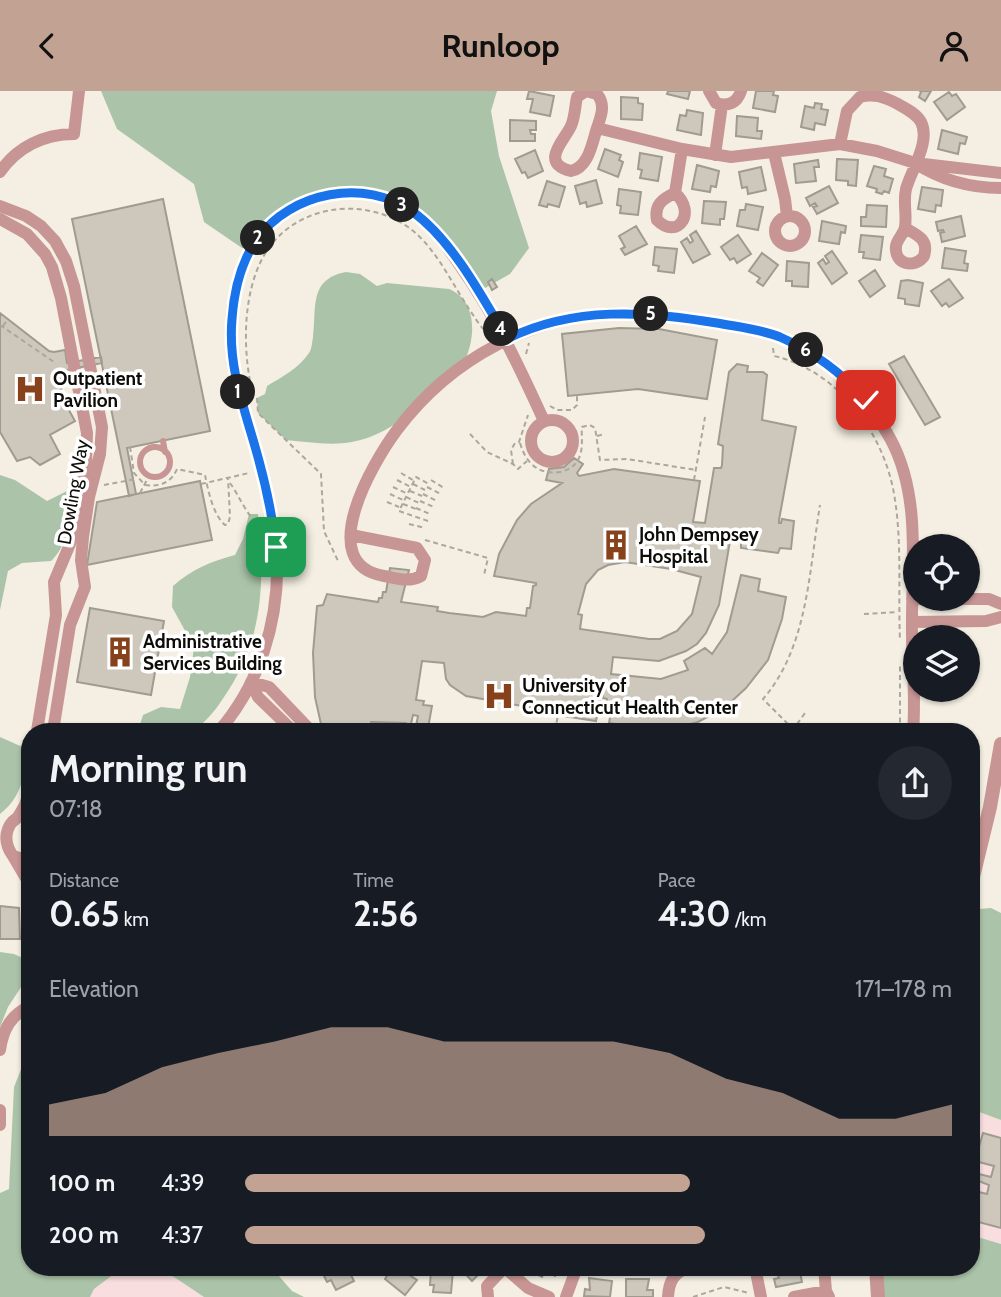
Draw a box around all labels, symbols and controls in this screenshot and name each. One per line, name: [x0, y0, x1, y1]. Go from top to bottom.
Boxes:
text: Runloop: [442, 26, 559, 65]
icon: back: [28, 27, 66, 65]
icon: person: [935, 27, 973, 65]
pin: 3: [384, 187, 420, 223]
text: 3: [396, 193, 407, 216]
pin: 2: [240, 221, 276, 255]
text: 2: [252, 226, 263, 249]
pin: 5: [634, 297, 668, 332]
text: 5: [645, 302, 656, 325]
pin: 4: [484, 311, 518, 347]
text: 4: [495, 317, 506, 340]
pin: 6: [788, 333, 824, 367]
text: 6: [800, 338, 811, 361]
place label: Outpatient Pavilion: [53, 367, 143, 412]
pin: [836, 370, 896, 430]
hospital icon: Outpatient Pavilion: [13, 372, 47, 406]
pin: 1: [220, 375, 256, 409]
text: 1: [234, 380, 241, 403]
icon: check: [847, 381, 885, 419]
street label: Dowling Way: [52, 437, 94, 546]
pin: [246, 517, 306, 577]
place label: John Dempsey Hospital: [638, 523, 760, 568]
icon: arrive: [257, 528, 295, 566]
building icon: John Dempsey Hospital: [599, 528, 633, 562]
map controls: [903, 534, 980, 702]
button: locate: [903, 534, 980, 611]
button: layers: [903, 625, 980, 702]
place label: Administrative Services Building: [143, 630, 282, 675]
building icon: Administrative Services Building: [103, 635, 137, 669]
place label: University of Connecticut Health Center: [522, 674, 739, 719]
hospital icon: University of Connecticut Health Center: [482, 679, 516, 713]
text: Morning run: [49, 745, 248, 792]
button: share: [878, 746, 952, 820]
text: 07:18: [49, 795, 103, 823]
text: Distance: [49, 869, 119, 892]
text: Time: [353, 869, 394, 892]
text: Pace: [658, 869, 696, 892]
text: 0.65: [49, 892, 120, 935]
text: 2:56: [353, 892, 418, 935]
text: 4:30: [658, 892, 731, 935]
text: km: [120, 908, 149, 931]
text: /km: [731, 908, 766, 931]
text: Elevation: [49, 975, 139, 1003]
text: 171–178 m: [855, 975, 952, 1003]
text: 100 m: [49, 1169, 115, 1197]
text: 4:39: [161, 1169, 205, 1197]
text: 200 m: [49, 1221, 119, 1249]
text: 4:37: [161, 1221, 203, 1249]

